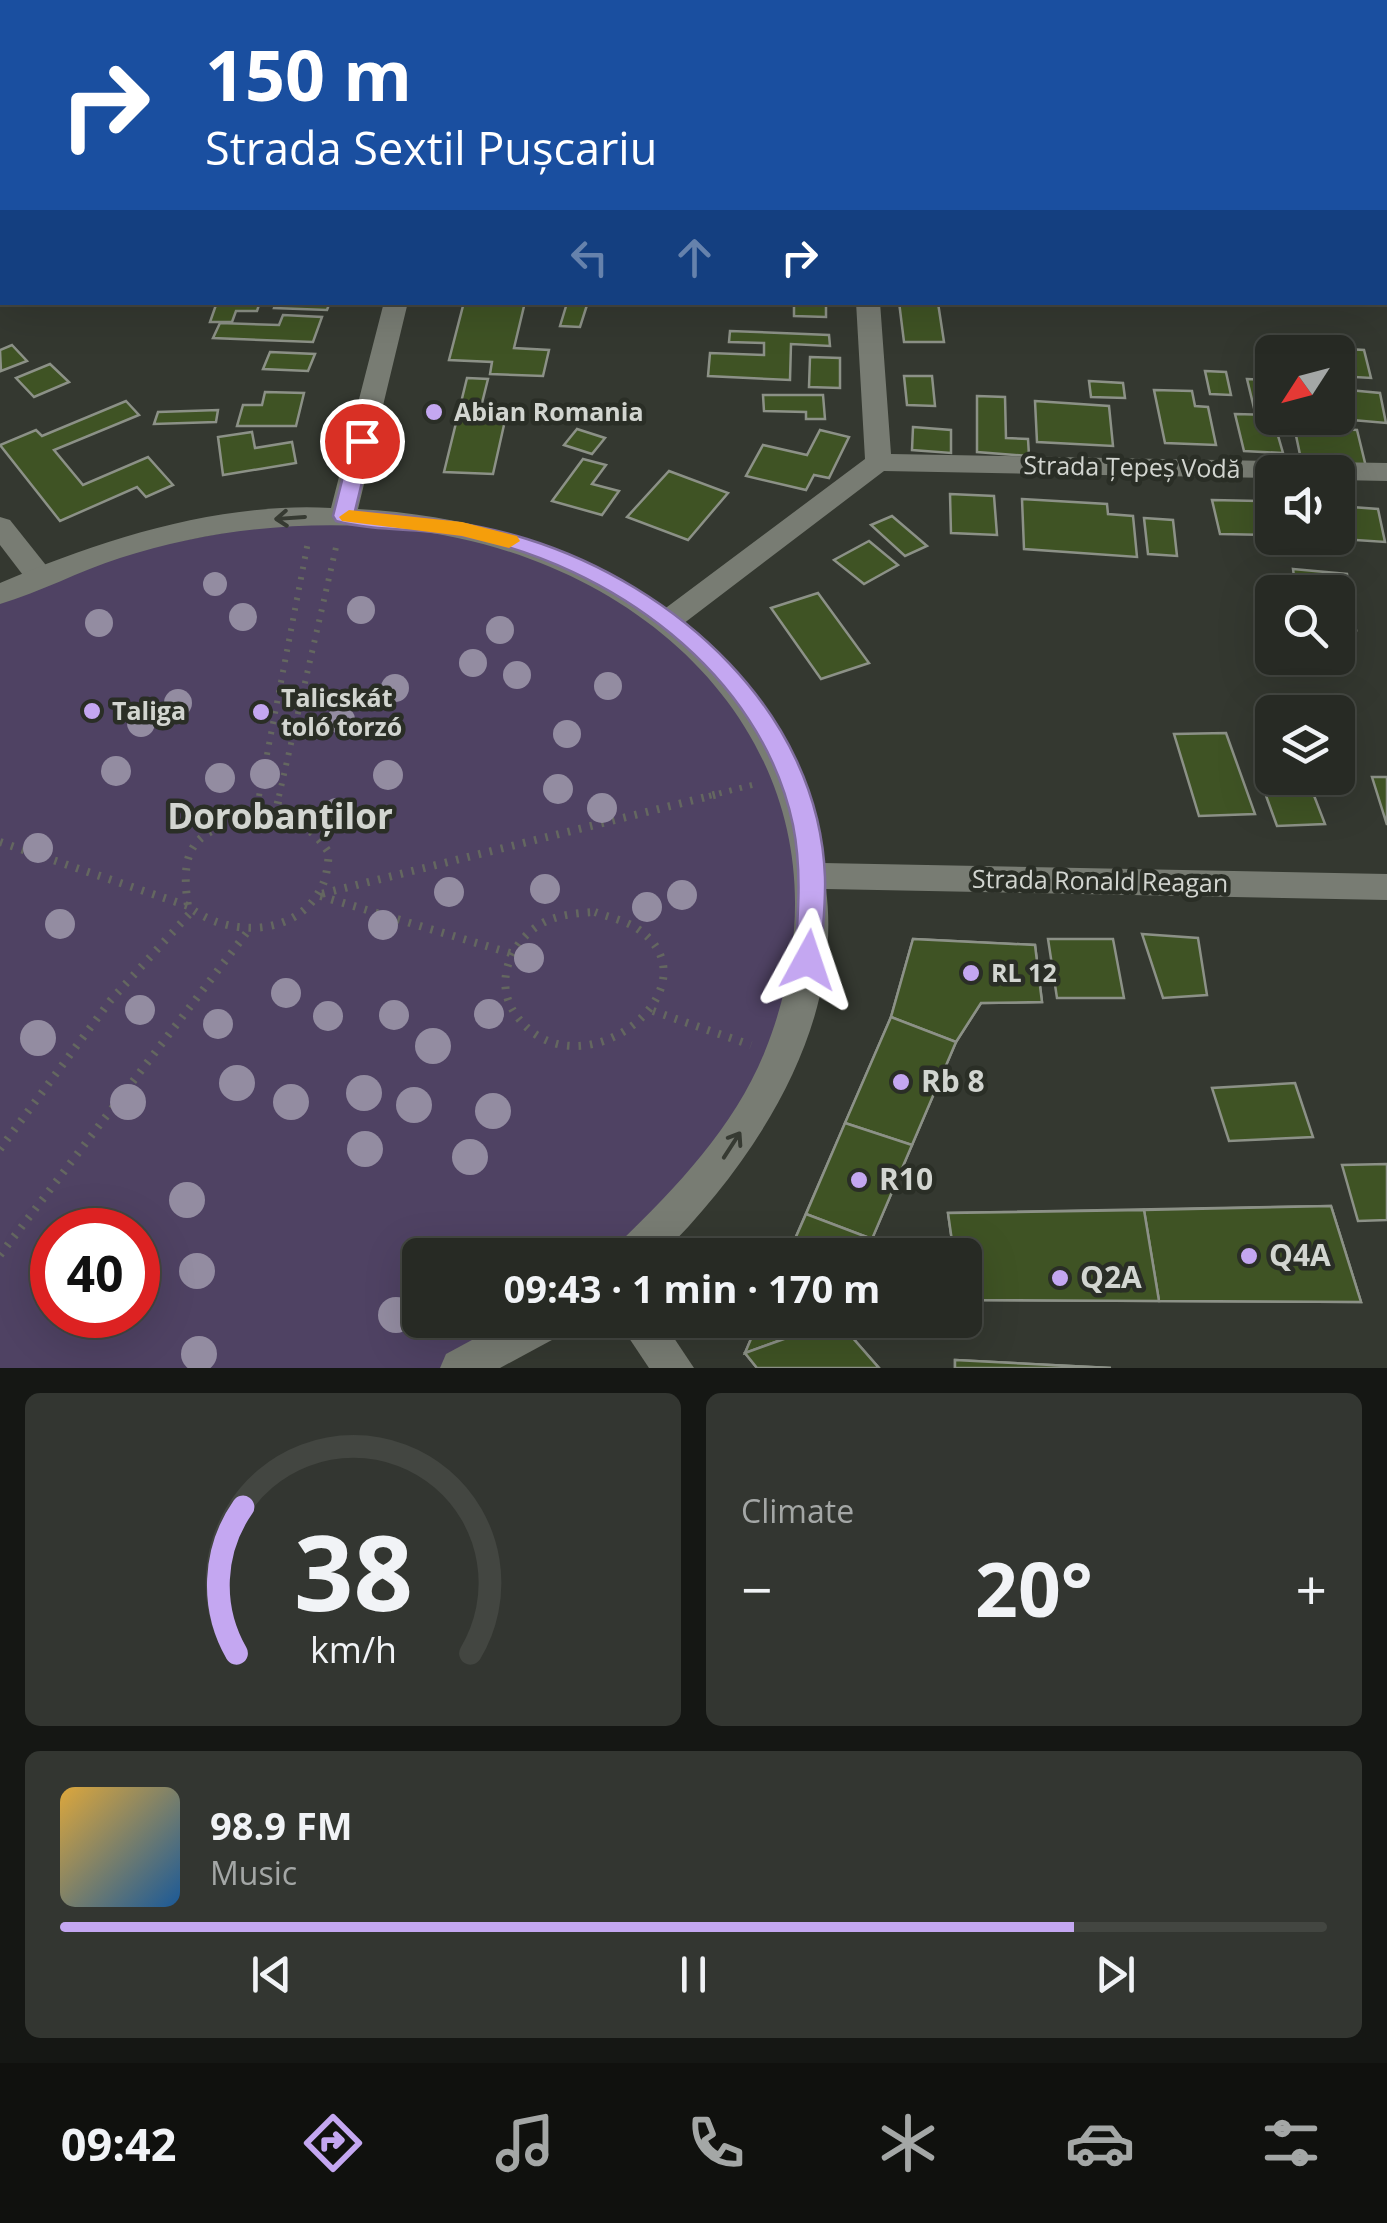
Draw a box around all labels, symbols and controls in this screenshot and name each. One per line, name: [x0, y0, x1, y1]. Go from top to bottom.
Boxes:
text: 150 m: [205, 26, 412, 122]
icon: right: [40, 40, 170, 170]
text: Strada Sextil Pușcariu: [205, 117, 657, 178]
icon: left: [562, 230, 617, 285]
icon: ahead: [667, 230, 722, 285]
icon: right: [772, 230, 827, 285]
north arrow: [1255, 335, 1355, 435]
map controls: [1255, 335, 1355, 795]
place label: Abian Romania: [454, 394, 644, 428]
pin: [320, 399, 405, 484]
marker: Abian Romania: [423, 401, 445, 423]
icon: arrive: [335, 414, 390, 469]
street label: Strada Țepeș Vodă: [1023, 447, 1241, 485]
button: sound: [1255, 455, 1355, 555]
one-way arrow: [274, 509, 306, 528]
button: search: [1255, 575, 1355, 675]
place label: Talicskát toló torzó: [281, 680, 402, 743]
place label: Taliga: [112, 693, 186, 727]
button: layers: [1255, 695, 1355, 795]
marker: Taliga: [81, 700, 103, 722]
marker: Talicskát toló torzó: [250, 701, 272, 723]
district label: Dorobanților: [167, 792, 393, 839]
street label: Strada Ronald Reagan: [972, 861, 1228, 899]
position arrow: [756, 908, 860, 1012]
place label: RL 12: [991, 955, 1057, 989]
marker: RL 12: [960, 962, 982, 984]
place label: Rb 8: [921, 1060, 985, 1101]
marker: Rb 8: [890, 1071, 912, 1093]
one-way arrow: [722, 1132, 742, 1159]
place label: R10: [879, 1158, 933, 1199]
marker: R10: [848, 1169, 870, 1191]
speed limit sign: 40: [30, 1208, 160, 1338]
place label: Q4A: [1269, 1234, 1331, 1275]
marker: Q4A: [1238, 1245, 1260, 1267]
place label: Q2A: [1080, 1256, 1142, 1297]
text: 09:43 · 1 min · 170 m: [504, 1262, 880, 1314]
marker: Q2A: [1049, 1267, 1071, 1289]
text: Climate: [741, 1489, 854, 1532]
text: 38: [294, 1500, 412, 1641]
text: 20°: [975, 1537, 1093, 1639]
text: −: [741, 1551, 772, 1626]
text: +: [1296, 1551, 1327, 1626]
text: km/h: [310, 1625, 396, 1673]
text: 98.9 FM: [210, 1799, 353, 1851]
text: Music: [210, 1851, 297, 1894]
icon: previous: [244, 1947, 299, 2002]
icon: pause: [666, 1947, 721, 2002]
icon: next: [1088, 1947, 1143, 2002]
icon: directions: [298, 2108, 368, 2178]
icon: music: [490, 2108, 560, 2178]
icon: phone: [681, 2108, 751, 2178]
icon: climate: [873, 2108, 943, 2178]
icon: car: [1065, 2108, 1135, 2178]
icon: filters: [1256, 2108, 1326, 2178]
text: 09:42: [61, 2113, 177, 2174]

